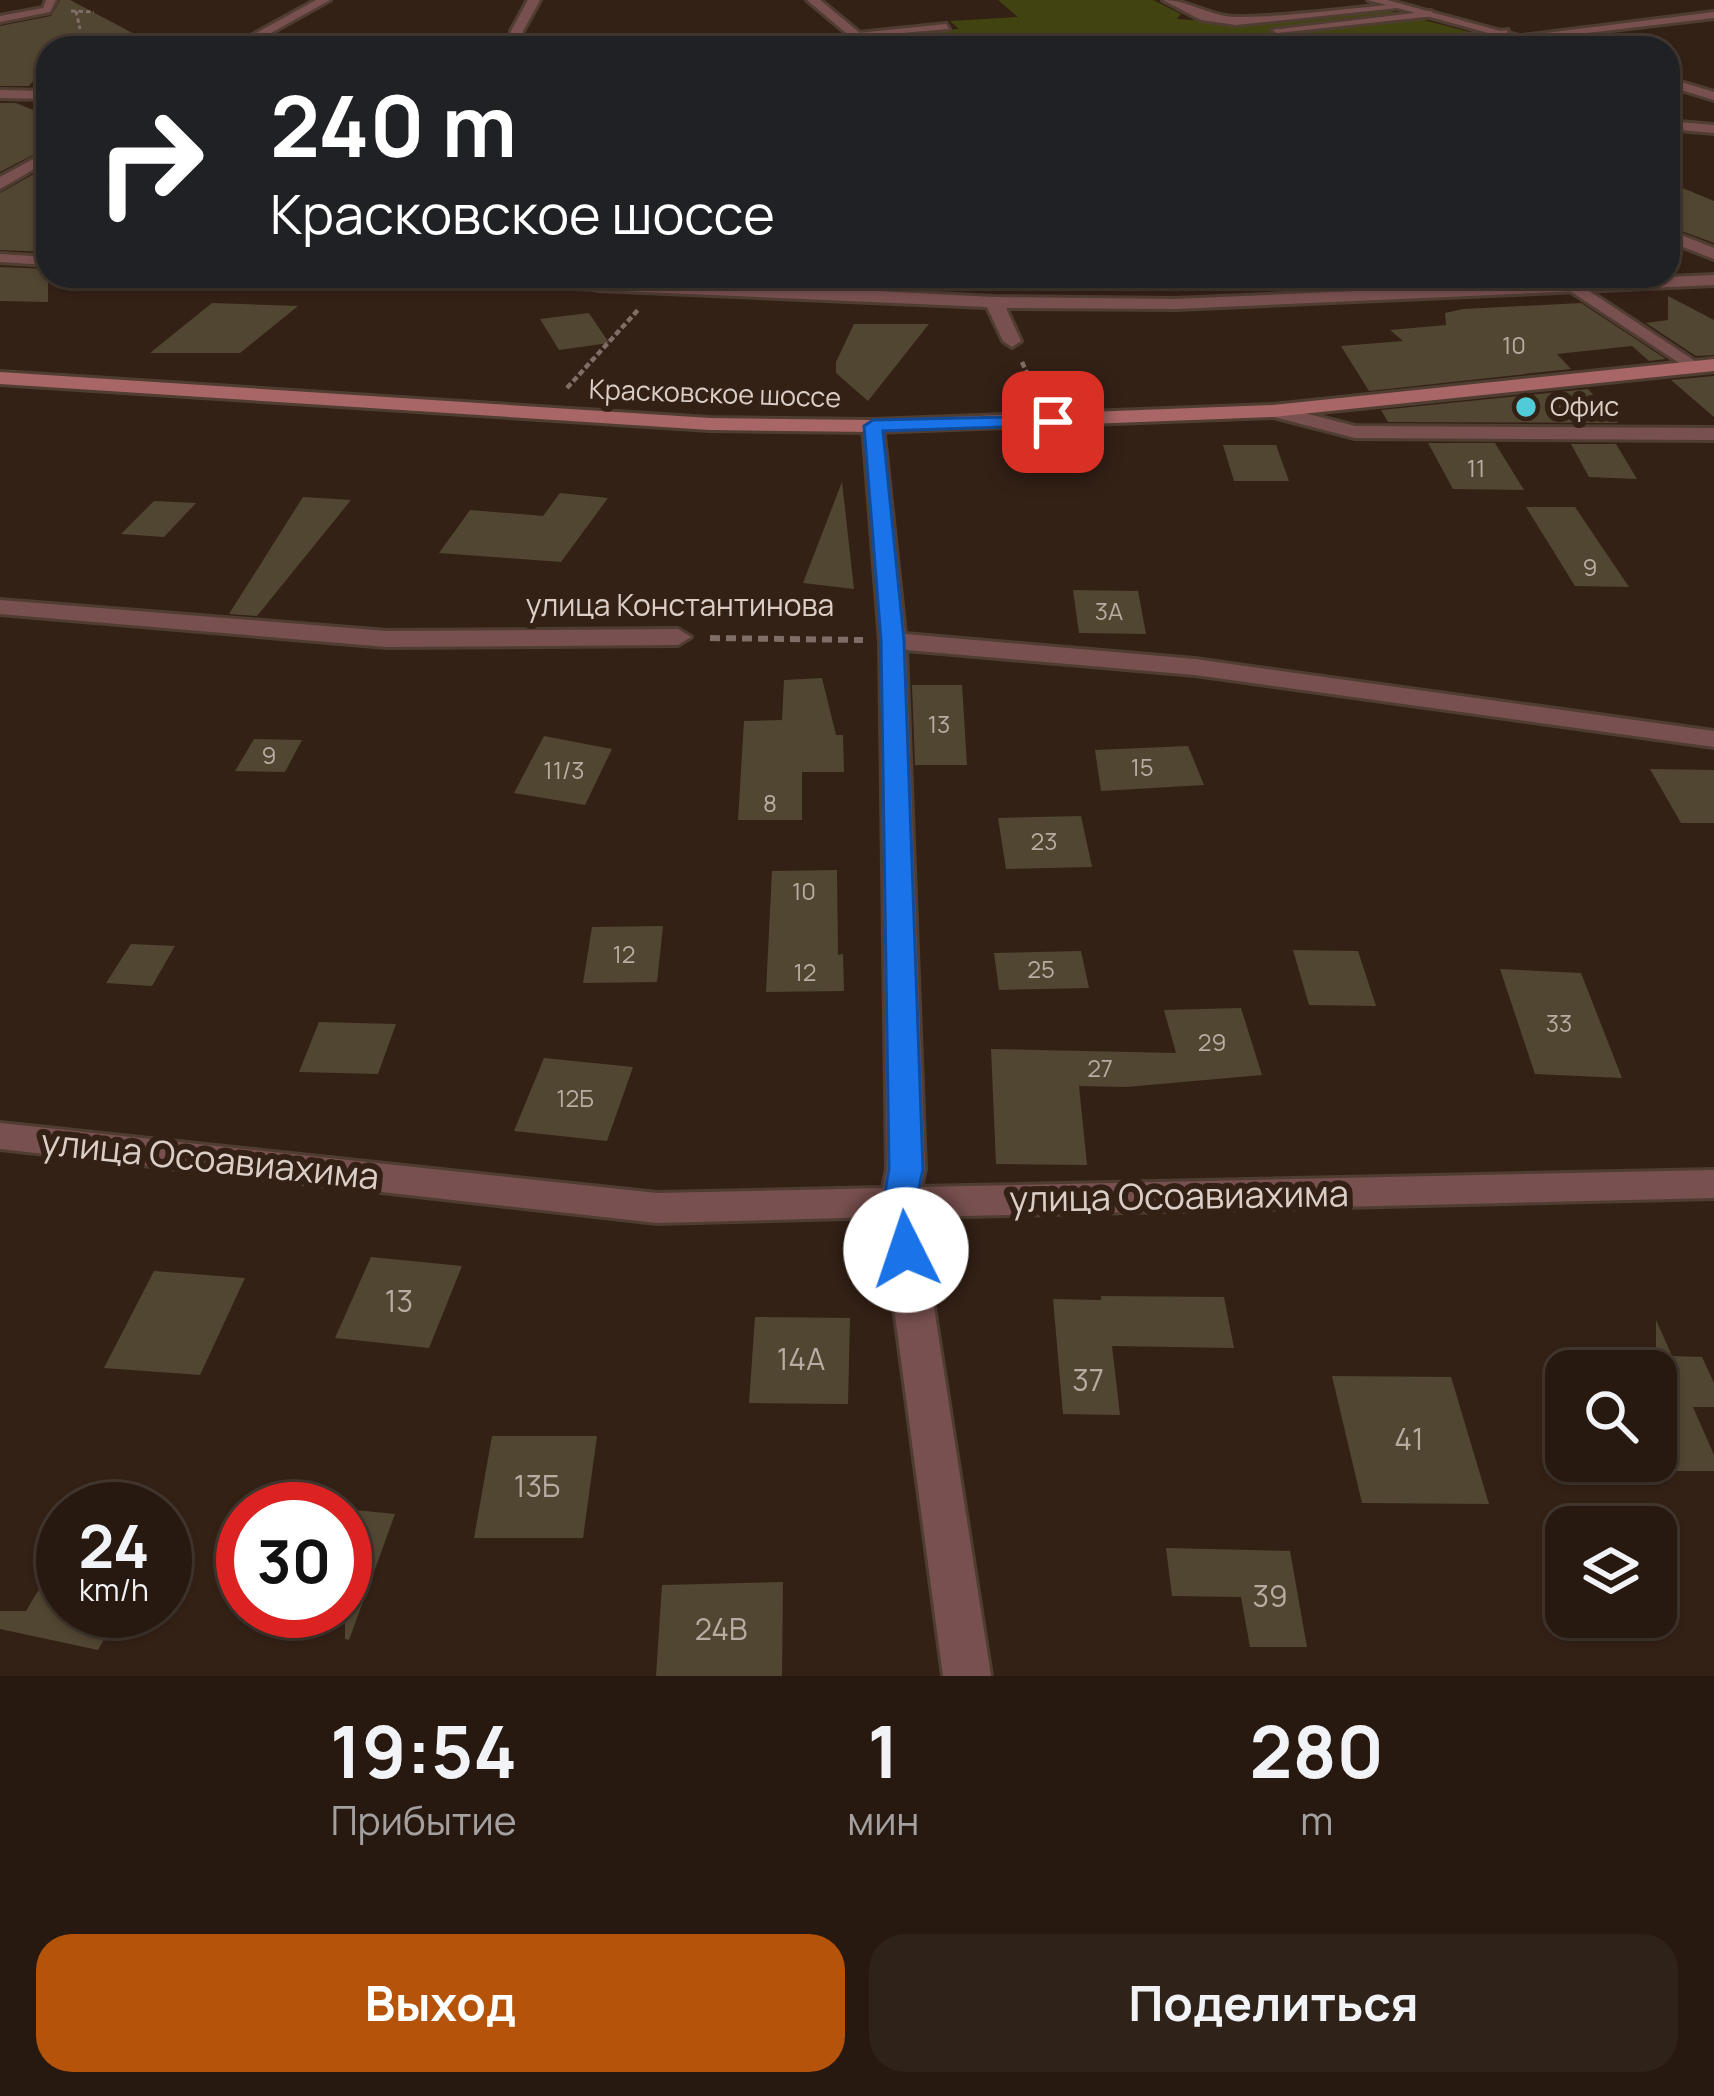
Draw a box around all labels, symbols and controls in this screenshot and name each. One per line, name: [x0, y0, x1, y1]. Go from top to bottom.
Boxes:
text: 240 m: [270, 67, 517, 182]
icon: right: [72, 84, 228, 240]
text: Красковское шоссе: [270, 176, 775, 250]
house number: 10: [1502, 328, 1526, 361]
street label: Красковское шоссе: [588, 370, 842, 415]
pin: [1002, 371, 1104, 473]
place label: Офис: [1550, 387, 1619, 424]
icon: arrive: [1020, 389, 1086, 455]
marker: Офис: [1513, 394, 1539, 420]
house number: 11: [1467, 451, 1485, 484]
house number: 9: [1583, 550, 1597, 583]
street label: улица Константинова: [526, 584, 834, 625]
house number: 3А: [1095, 594, 1123, 627]
house number: 13: [928, 707, 950, 740]
house number: 9: [262, 738, 276, 771]
house number: 15: [1130, 750, 1154, 783]
house number: 11/3: [543, 753, 585, 786]
house number: 8: [763, 786, 777, 819]
house number: 23: [1031, 824, 1057, 857]
house number: 10: [792, 874, 816, 907]
house number: 12: [612, 937, 636, 970]
house number: 25: [1027, 952, 1055, 985]
house number: 12: [793, 955, 817, 988]
house number: 33: [1546, 1006, 1572, 1039]
house number: 29: [1198, 1025, 1226, 1058]
house number: 27: [1087, 1051, 1113, 1084]
house number: 12Б: [556, 1081, 594, 1114]
street label: улица Осоавиахима: [39, 1116, 382, 1201]
street label: улица Осоавиахима: [1009, 1168, 1349, 1223]
position arrow: [843, 1187, 969, 1313]
house number: 13: [385, 1280, 413, 1321]
house number: 14А: [777, 1338, 825, 1379]
map controls: [1545, 1350, 1677, 1638]
button: search: [1545, 1350, 1677, 1482]
house number: 37: [1072, 1359, 1104, 1400]
house number: 41: [1394, 1418, 1424, 1459]
house number: 13Б: [514, 1465, 560, 1506]
speed limit sign: 30: [216, 1482, 372, 1638]
text: 24: [78, 1504, 150, 1586]
button: layers: [1545, 1506, 1677, 1638]
text: km/h: [79, 1569, 149, 1610]
house number: 39: [1252, 1575, 1288, 1616]
house number: 24В: [695, 1608, 747, 1649]
text: 19:54: [330, 1701, 517, 1800]
text: 1: [868, 1701, 899, 1800]
text: 280: [1250, 1701, 1384, 1800]
text: Прибытие: [331, 1793, 517, 1847]
text: мин: [847, 1793, 919, 1847]
text: m: [1300, 1793, 1333, 1847]
button: Выход: [36, 1934, 845, 2072]
button: Поделиться: [869, 1934, 1678, 2072]

